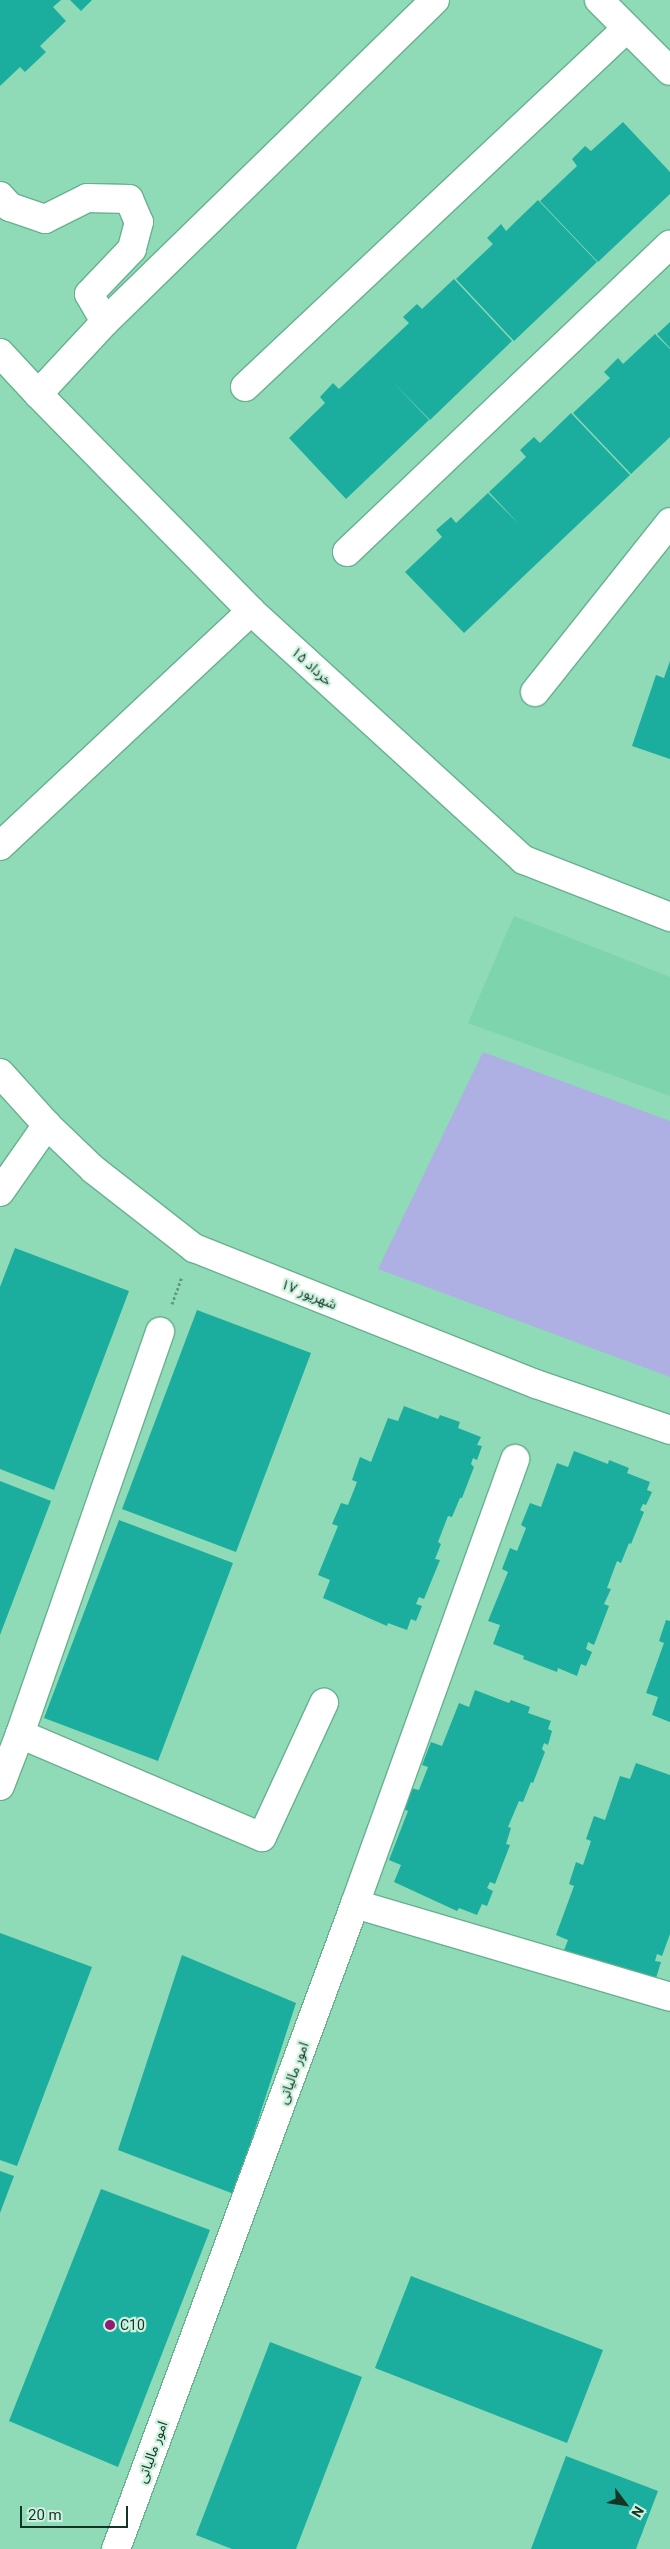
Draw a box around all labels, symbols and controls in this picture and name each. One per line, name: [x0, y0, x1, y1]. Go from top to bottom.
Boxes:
street label: ۱۵ خرداد: [288, 643, 336, 689]
street label: ۱۷ شهریور: [279, 1275, 339, 1313]
street label: امور مالیاتی: [274, 2040, 312, 2106]
place label: C10: [120, 2317, 145, 2333]
marker: C10: [104, 2319, 116, 2331]
street label: امور مالیاتی: [133, 2419, 171, 2485]
north arrow: [600, 2479, 650, 2529]
scale bar: [22, 2496, 130, 2528]
text: N: [628, 2503, 647, 2520]
text: 20 m: [28, 2506, 62, 2524]

